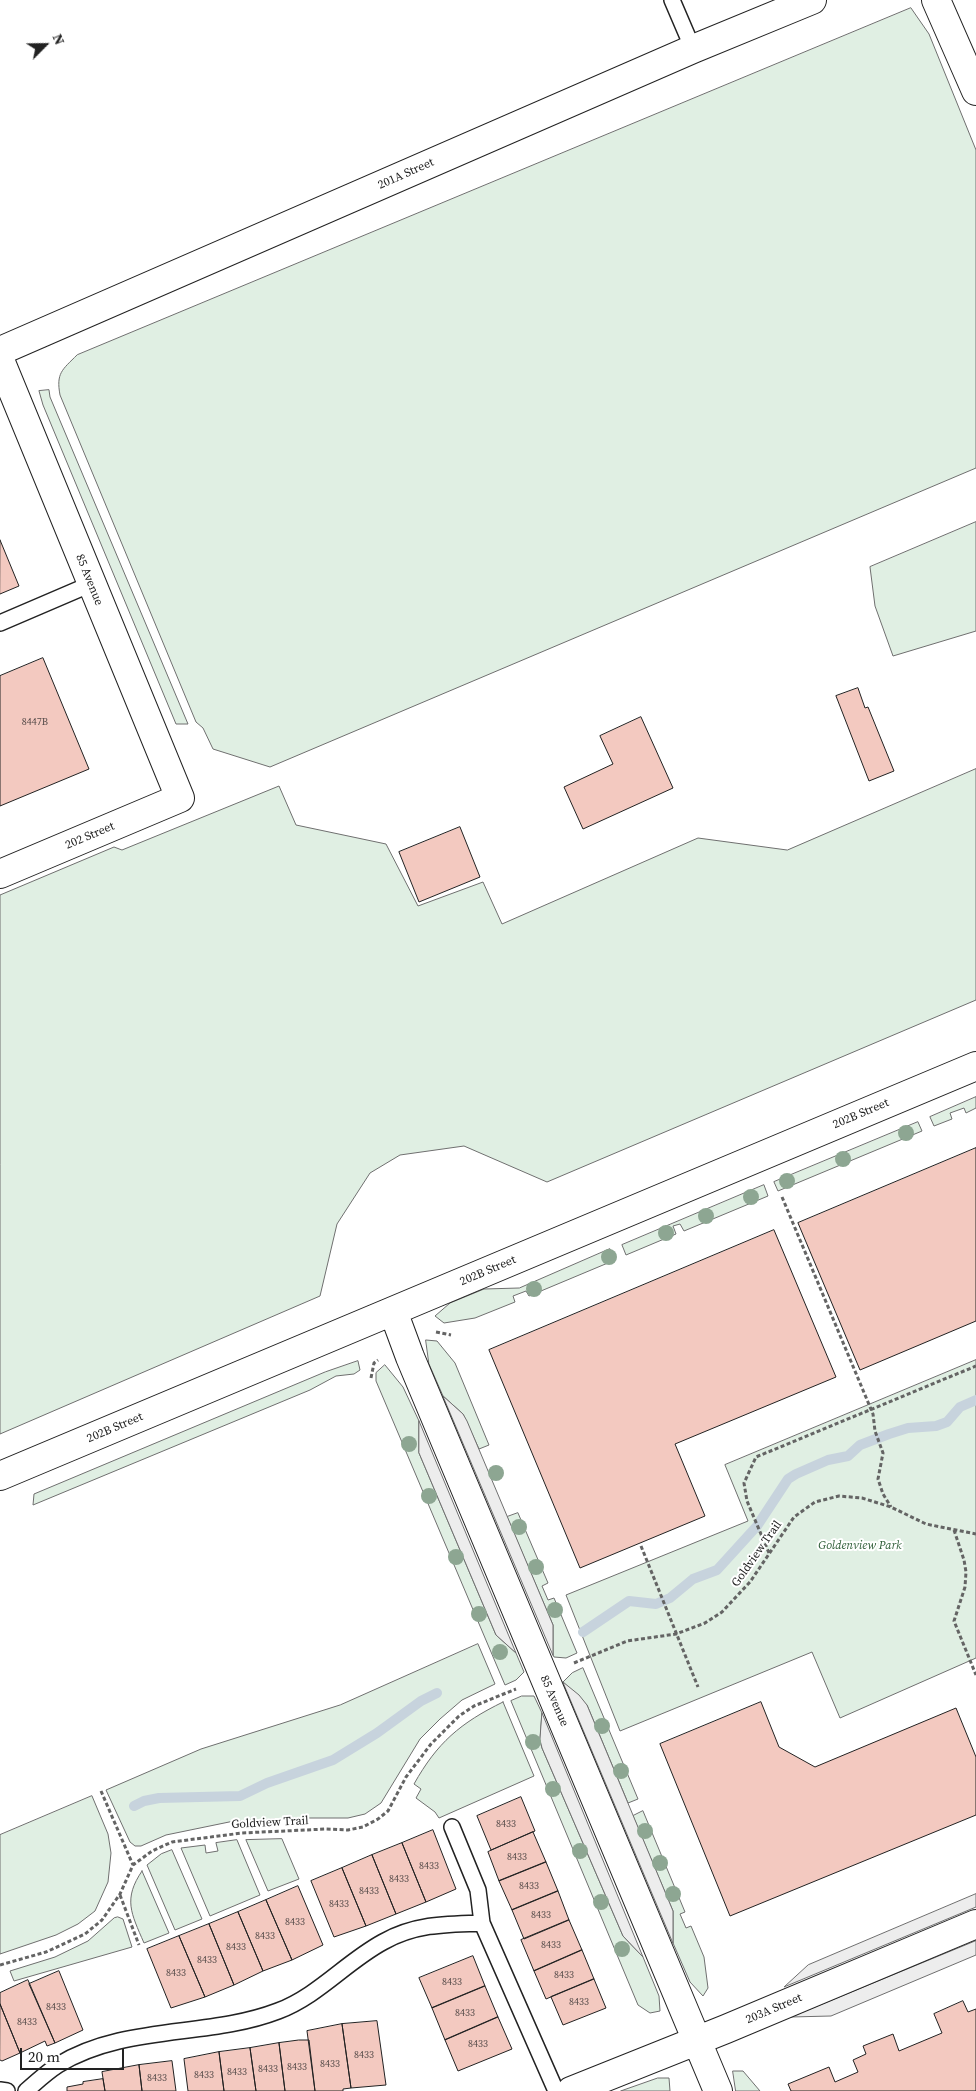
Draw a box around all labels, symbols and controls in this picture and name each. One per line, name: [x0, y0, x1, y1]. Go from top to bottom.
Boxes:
north arrow: [20, 20, 70, 70]
text: N: [48, 31, 70, 48]
street label: 201A Street: [376, 155, 436, 193]
street label: 85 Avenue: [72, 552, 106, 608]
house number: 8447B: [22, 716, 48, 728]
street label: 202 Street: [63, 819, 117, 853]
street label: 202B Street: [831, 1096, 891, 1132]
street label: 202B Street: [458, 1253, 518, 1289]
street label: 202B Street: [85, 1410, 145, 1446]
street label: Goldview Trail: [729, 1518, 785, 1590]
park label: Goldenview Park: [818, 1539, 902, 1553]
street label: 85 Avenue: [537, 1673, 571, 1729]
street label: Goldview Trail: [231, 1814, 309, 1832]
house number: 8433: [496, 1818, 516, 1830]
house number: 8433: [507, 1851, 527, 1863]
house number: 8433: [419, 1860, 439, 1872]
house number: 8433: [389, 1873, 409, 1885]
house number: 8433: [519, 1880, 539, 1892]
house number: 8433: [359, 1885, 379, 1897]
house number: 8433: [329, 1898, 349, 1910]
house number: 8433: [531, 1909, 551, 1921]
house number: 8433: [285, 1916, 305, 1928]
house number: 8433: [255, 1930, 275, 1942]
house number: 8433: [541, 1939, 561, 1951]
house number: 8433: [226, 1941, 246, 1953]
house number: 8433: [197, 1954, 217, 1966]
house number: 8433: [166, 1967, 186, 1979]
house number: 8433: [554, 1969, 574, 1981]
house number: 8433: [442, 1976, 462, 1988]
street label: 203A Street: [744, 1991, 804, 2027]
house number: 8433: [569, 1996, 589, 2008]
house number: 8433: [46, 2001, 66, 2013]
house number: 8433: [455, 2007, 475, 2019]
house number: 8433: [17, 2016, 37, 2028]
scale bar: [22, 2038, 126, 2070]
house number: 8433: [468, 2038, 488, 2050]
text: 20 m: [28, 2046, 60, 2067]
house number: 8433: [354, 2049, 374, 2061]
house number: 8433: [320, 2058, 340, 2070]
house number: 8433: [287, 2061, 307, 2073]
house number: 8433: [258, 2063, 278, 2075]
house number: 8433: [227, 2066, 247, 2078]
house number: 8433: [194, 2069, 214, 2081]
house number: 8433: [147, 2072, 167, 2084]

